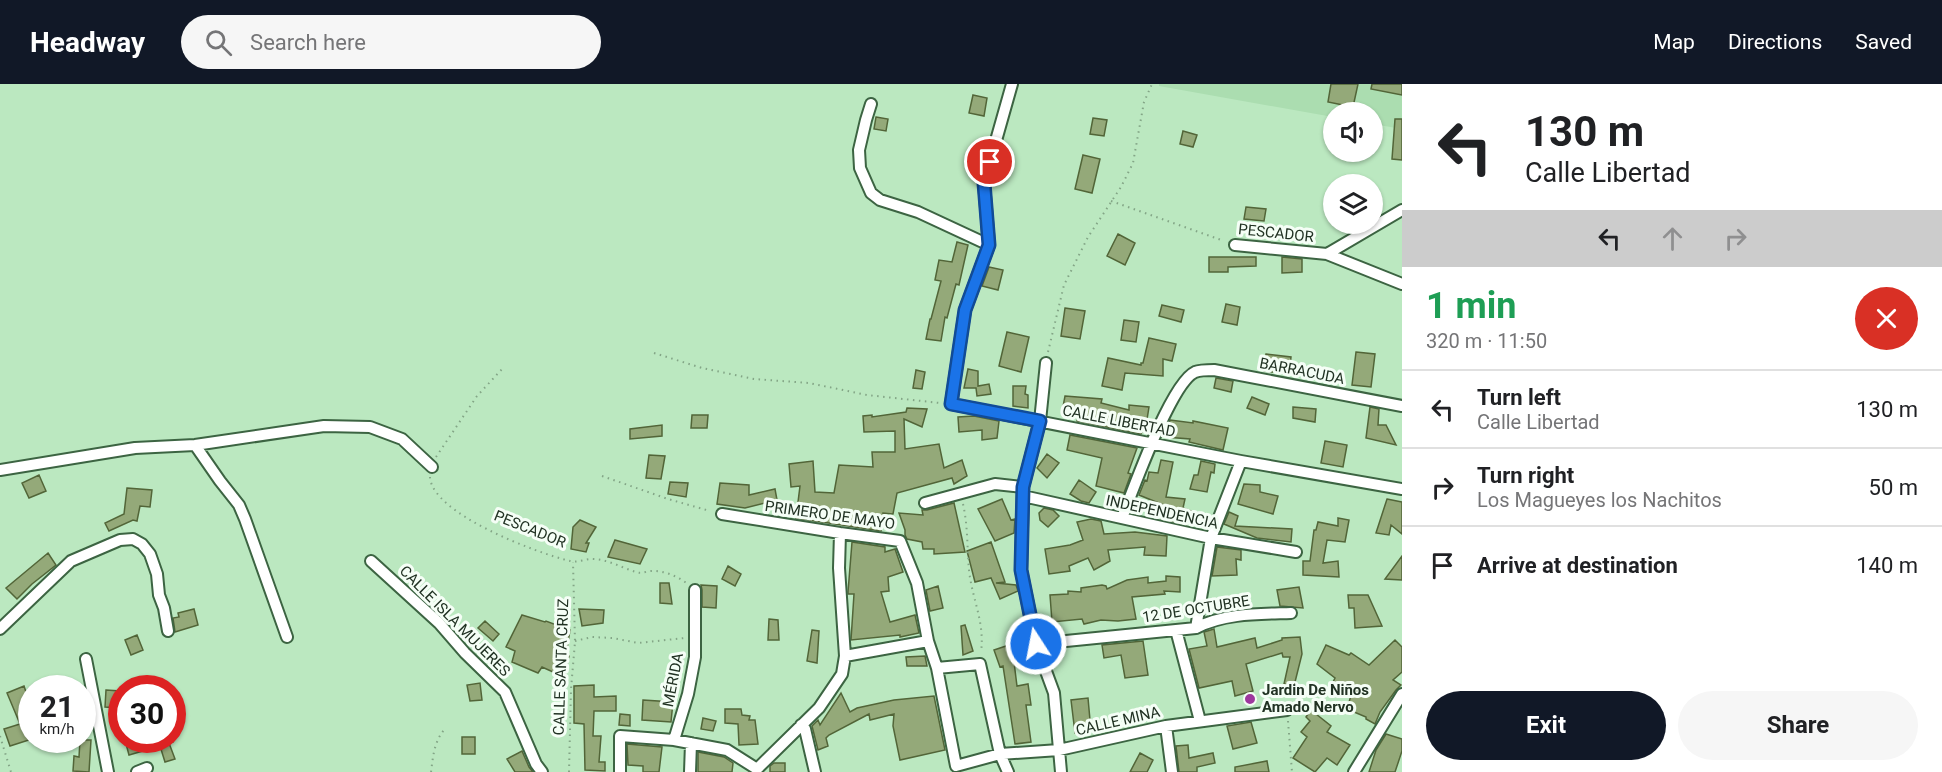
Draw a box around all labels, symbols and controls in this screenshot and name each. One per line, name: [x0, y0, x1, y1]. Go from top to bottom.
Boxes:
search box: [181, 15, 601, 69]
text: Headway: [30, 26, 145, 59]
icon: search: [202, 26, 235, 59]
text: Search here: [250, 30, 366, 55]
text: Map: [1653, 30, 1695, 54]
text: Directions: [1728, 30, 1822, 54]
text: Saved: [1855, 30, 1912, 54]
map controls: [1323, 102, 1383, 234]
button: sound: [1323, 102, 1383, 162]
text: 130 m: [1525, 107, 1644, 156]
icon: left: [1426, 108, 1504, 186]
pin: [964, 136, 1015, 187]
icon: arrive: [973, 145, 1006, 178]
text: Calle Libertad: [1525, 157, 1691, 189]
button: layers: [1323, 174, 1383, 234]
street label: PESCADOR: [1237, 220, 1315, 246]
icon: left: [1593, 222, 1626, 255]
icon: ahead: [1656, 222, 1689, 255]
icon: right: [1719, 222, 1752, 255]
text: 1 min: [1426, 285, 1517, 327]
button: close: [1855, 287, 1918, 350]
text: 320 m · 11:50: [1426, 329, 1547, 353]
street label: BARRACUDA: [1258, 354, 1346, 388]
text: Turn left: [1477, 385, 1561, 410]
icon: left: [1426, 393, 1459, 426]
text: 130 m: [1856, 397, 1918, 422]
street label: CALLE LIBERTAD: [1061, 401, 1177, 441]
text: Calle Libertad: [1477, 410, 1600, 434]
text: Turn right: [1477, 463, 1574, 488]
icon: right: [1426, 471, 1459, 504]
text: 50 m: [1869, 475, 1918, 500]
text: Los Magueyes los Nachitos: [1477, 488, 1722, 512]
street label: INDEPENDENCIA: [1104, 491, 1220, 533]
street label: PRIMERO DE MAYO: [764, 497, 896, 533]
street label: PESCADOR: [491, 506, 569, 552]
icon: arrive: [1426, 549, 1459, 582]
text: Arrive at destination: [1477, 553, 1678, 578]
text: 140 m: [1856, 553, 1918, 578]
street label: CALLE ISLA MUJERES: [396, 562, 514, 680]
street label: 12 DE OCTUBRE: [1141, 592, 1251, 626]
street label: CALLE SANTA CRUZ: [550, 598, 572, 736]
position arrow: [1004, 612, 1068, 676]
street label: MÉRIDA: [659, 651, 687, 708]
speed limit sign: 30: [108, 675, 186, 753]
place label: Jardin De Niños Amado Nervo: [1262, 681, 1369, 716]
text: 21: [40, 689, 74, 724]
button: Exit: [1426, 691, 1666, 760]
button: Share: [1678, 691, 1918, 760]
marker: Jardin De Niños Amado Nervo: [1243, 692, 1257, 706]
street label: CALLE MINA: [1074, 703, 1162, 739]
text: km/h: [39, 720, 75, 738]

